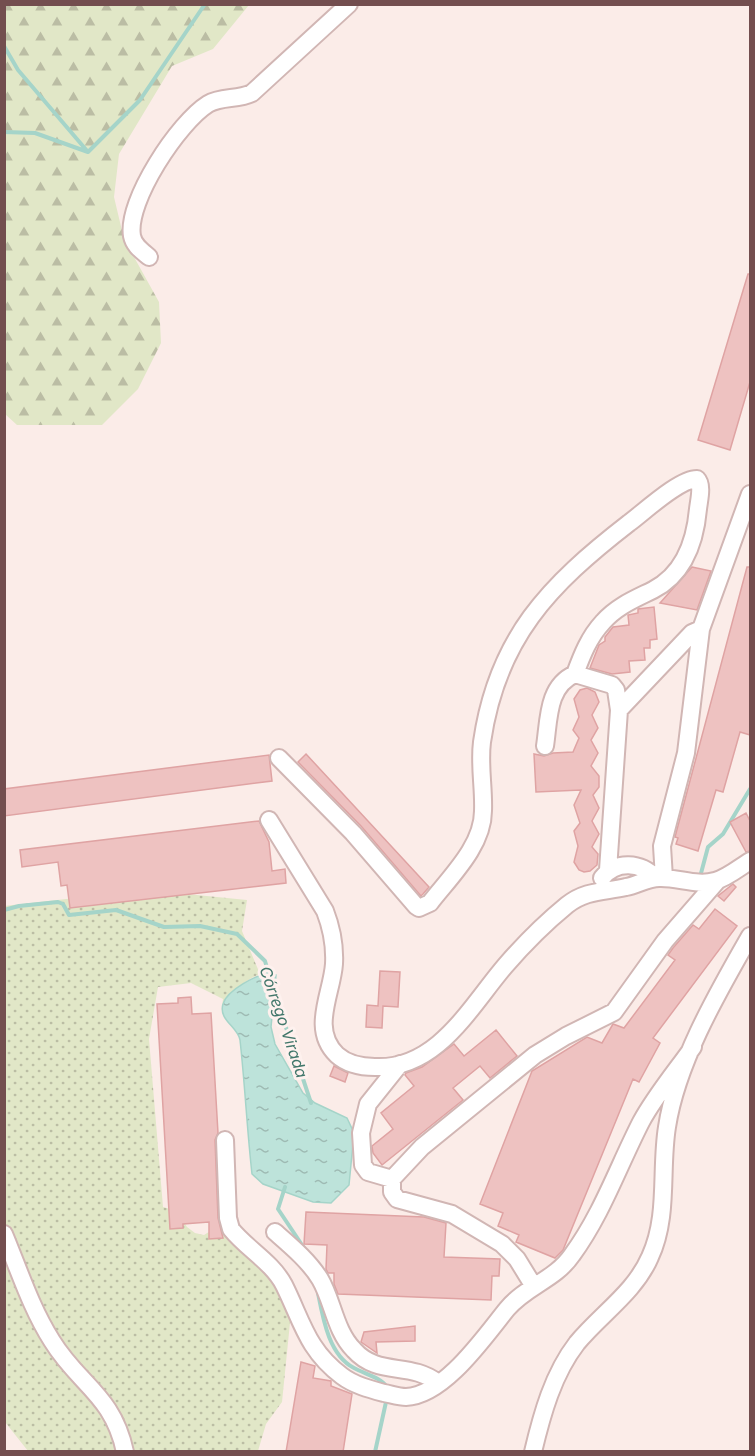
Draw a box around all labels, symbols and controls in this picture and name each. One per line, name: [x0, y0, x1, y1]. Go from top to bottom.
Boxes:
water label: Córrego Virada: [256, 964, 312, 1081]

